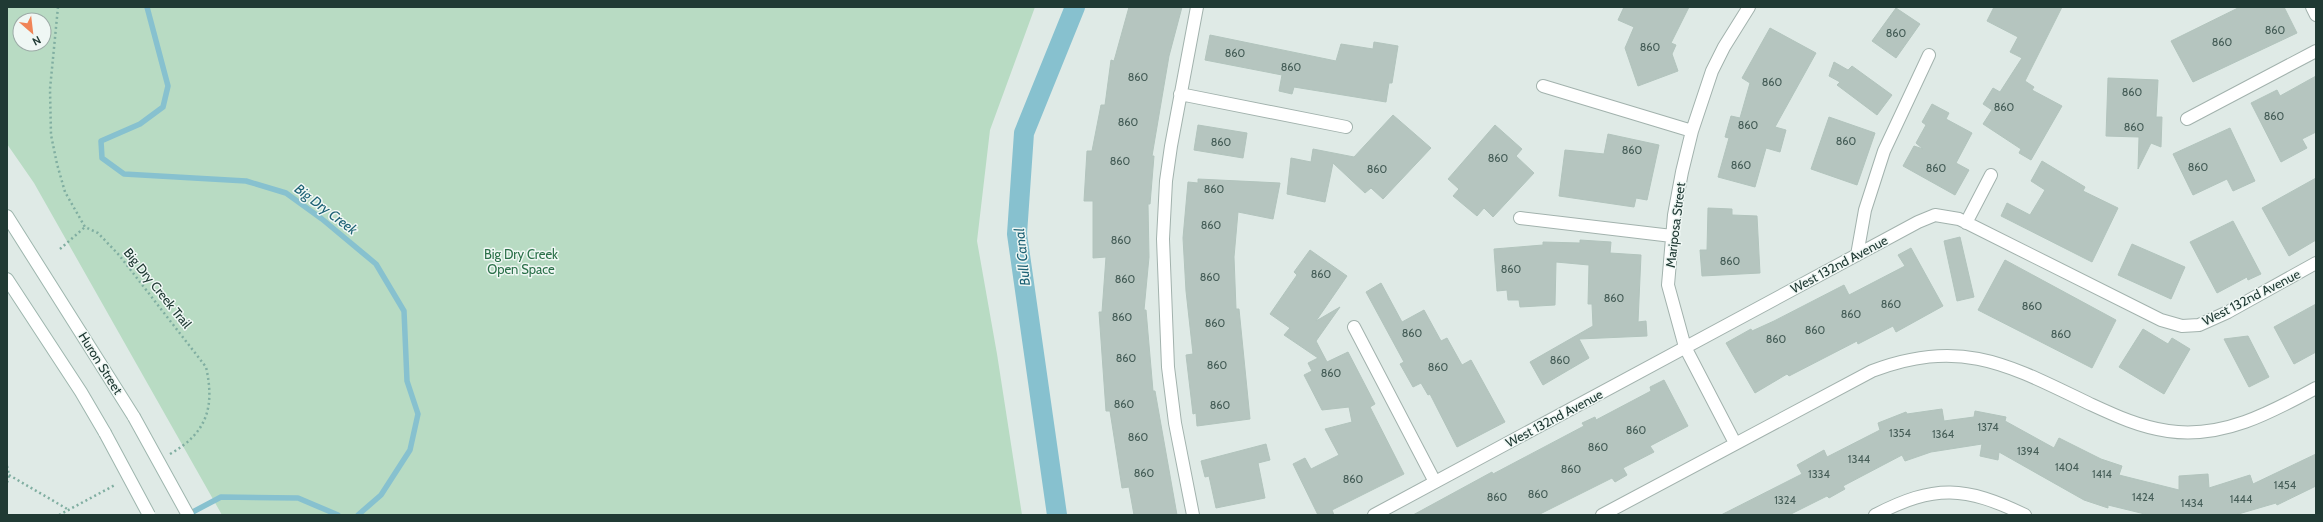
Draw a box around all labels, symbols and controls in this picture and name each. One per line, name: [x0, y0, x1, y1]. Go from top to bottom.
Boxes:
north arrow: [12, 12, 52, 52]
house number: 860: [2265, 23, 2286, 37]
house number: 860: [1886, 26, 1907, 40]
text: N: [30, 33, 43, 49]
house number: 860: [2212, 35, 2233, 49]
house number: 860: [1640, 40, 1661, 54]
house number: 860: [1225, 46, 1246, 60]
house number: 860: [1281, 60, 1302, 74]
house number: 860: [1128, 70, 1149, 84]
house number: 860: [1762, 75, 1783, 89]
house number: 860: [2122, 85, 2143, 99]
house number: 860: [1994, 100, 2015, 114]
house number: 860: [2264, 109, 2285, 123]
house number: 860: [1118, 115, 1139, 129]
house number: 860: [1738, 118, 1759, 132]
house number: 860: [2124, 120, 2145, 134]
house number: 860: [1836, 134, 1857, 148]
house number: 860: [1211, 135, 1232, 149]
house number: 860: [1622, 143, 1643, 157]
house number: 860: [1488, 151, 1509, 165]
house number: 860: [1110, 154, 1131, 168]
house number: 860: [1731, 158, 1752, 172]
house number: 860: [2188, 160, 2209, 174]
house number: 860: [1926, 161, 1947, 175]
house number: 860: [1367, 162, 1388, 176]
water label: Big Dry Creek: [291, 180, 362, 239]
street label: Mariposa Street: [1662, 181, 1688, 269]
house number: 860: [1204, 182, 1225, 196]
house number: 860: [1201, 218, 1222, 232]
water label: Bull Canal: [1010, 227, 1034, 287]
street label: West 132nd Avenue: [1788, 231, 1891, 296]
house number: 860: [1111, 233, 1132, 247]
street label: Big Dry Creek Trail: [121, 245, 195, 331]
park label: Big Dry Creek Open Space: [484, 246, 558, 277]
house number: 860: [1720, 254, 1741, 268]
house number: 860: [1501, 262, 1522, 276]
street label: West 132nd Avenue: [2199, 265, 2303, 329]
house number: 860: [1311, 267, 1332, 281]
house number: 860: [1200, 270, 1221, 284]
house number: 860: [1115, 272, 1136, 286]
house number: 860: [1604, 291, 1625, 305]
house number: 860: [1881, 297, 1902, 311]
house number: 860: [2022, 299, 2043, 313]
house number: 860: [1841, 307, 1862, 321]
house number: 860: [1112, 310, 1133, 324]
house number: 860: [1205, 316, 1226, 330]
house number: 860: [1805, 323, 1826, 337]
house number: 860: [1402, 326, 1423, 340]
house number: 860: [2051, 327, 2072, 341]
street label: Huron Street: [76, 329, 127, 398]
house number: 860: [1766, 332, 1787, 346]
house number: 860: [1116, 351, 1137, 365]
house number: 860: [1550, 353, 1571, 367]
house number: 860: [1207, 358, 1228, 372]
house number: 860: [1428, 360, 1449, 374]
house number: 860: [1321, 366, 1342, 380]
street label: West 132nd Avenue: [1503, 385, 1606, 450]
house number: 860: [1114, 397, 1135, 411]
house number: 860: [1210, 398, 1231, 412]
house number: 1374: [1977, 420, 1999, 434]
house number: 860: [1626, 423, 1647, 437]
house number: 1354: [1889, 426, 1912, 440]
house number: 1364: [1932, 427, 1955, 441]
house number: 860: [1128, 430, 1149, 444]
house number: 860: [1588, 440, 1609, 454]
house number: 1394: [2017, 444, 2040, 458]
house number: 1344: [1848, 452, 1871, 466]
house number: 1404: [2055, 460, 2080, 474]
house number: 860: [1561, 462, 1582, 476]
house number: 860: [1134, 466, 1155, 480]
house number: 1334: [1808, 467, 1831, 481]
house number: 1414: [2092, 467, 2113, 481]
house number: 860: [1343, 472, 1364, 486]
house number: 1454: [2274, 478, 2297, 492]
house number: 860: [1528, 487, 1549, 501]
house number: 860: [1487, 490, 1508, 504]
house number: 1424: [2132, 490, 2155, 504]
house number: 1444: [2230, 492, 2253, 506]
house number: 1324: [1774, 493, 1796, 507]
house number: 1434: [2181, 496, 2204, 510]

